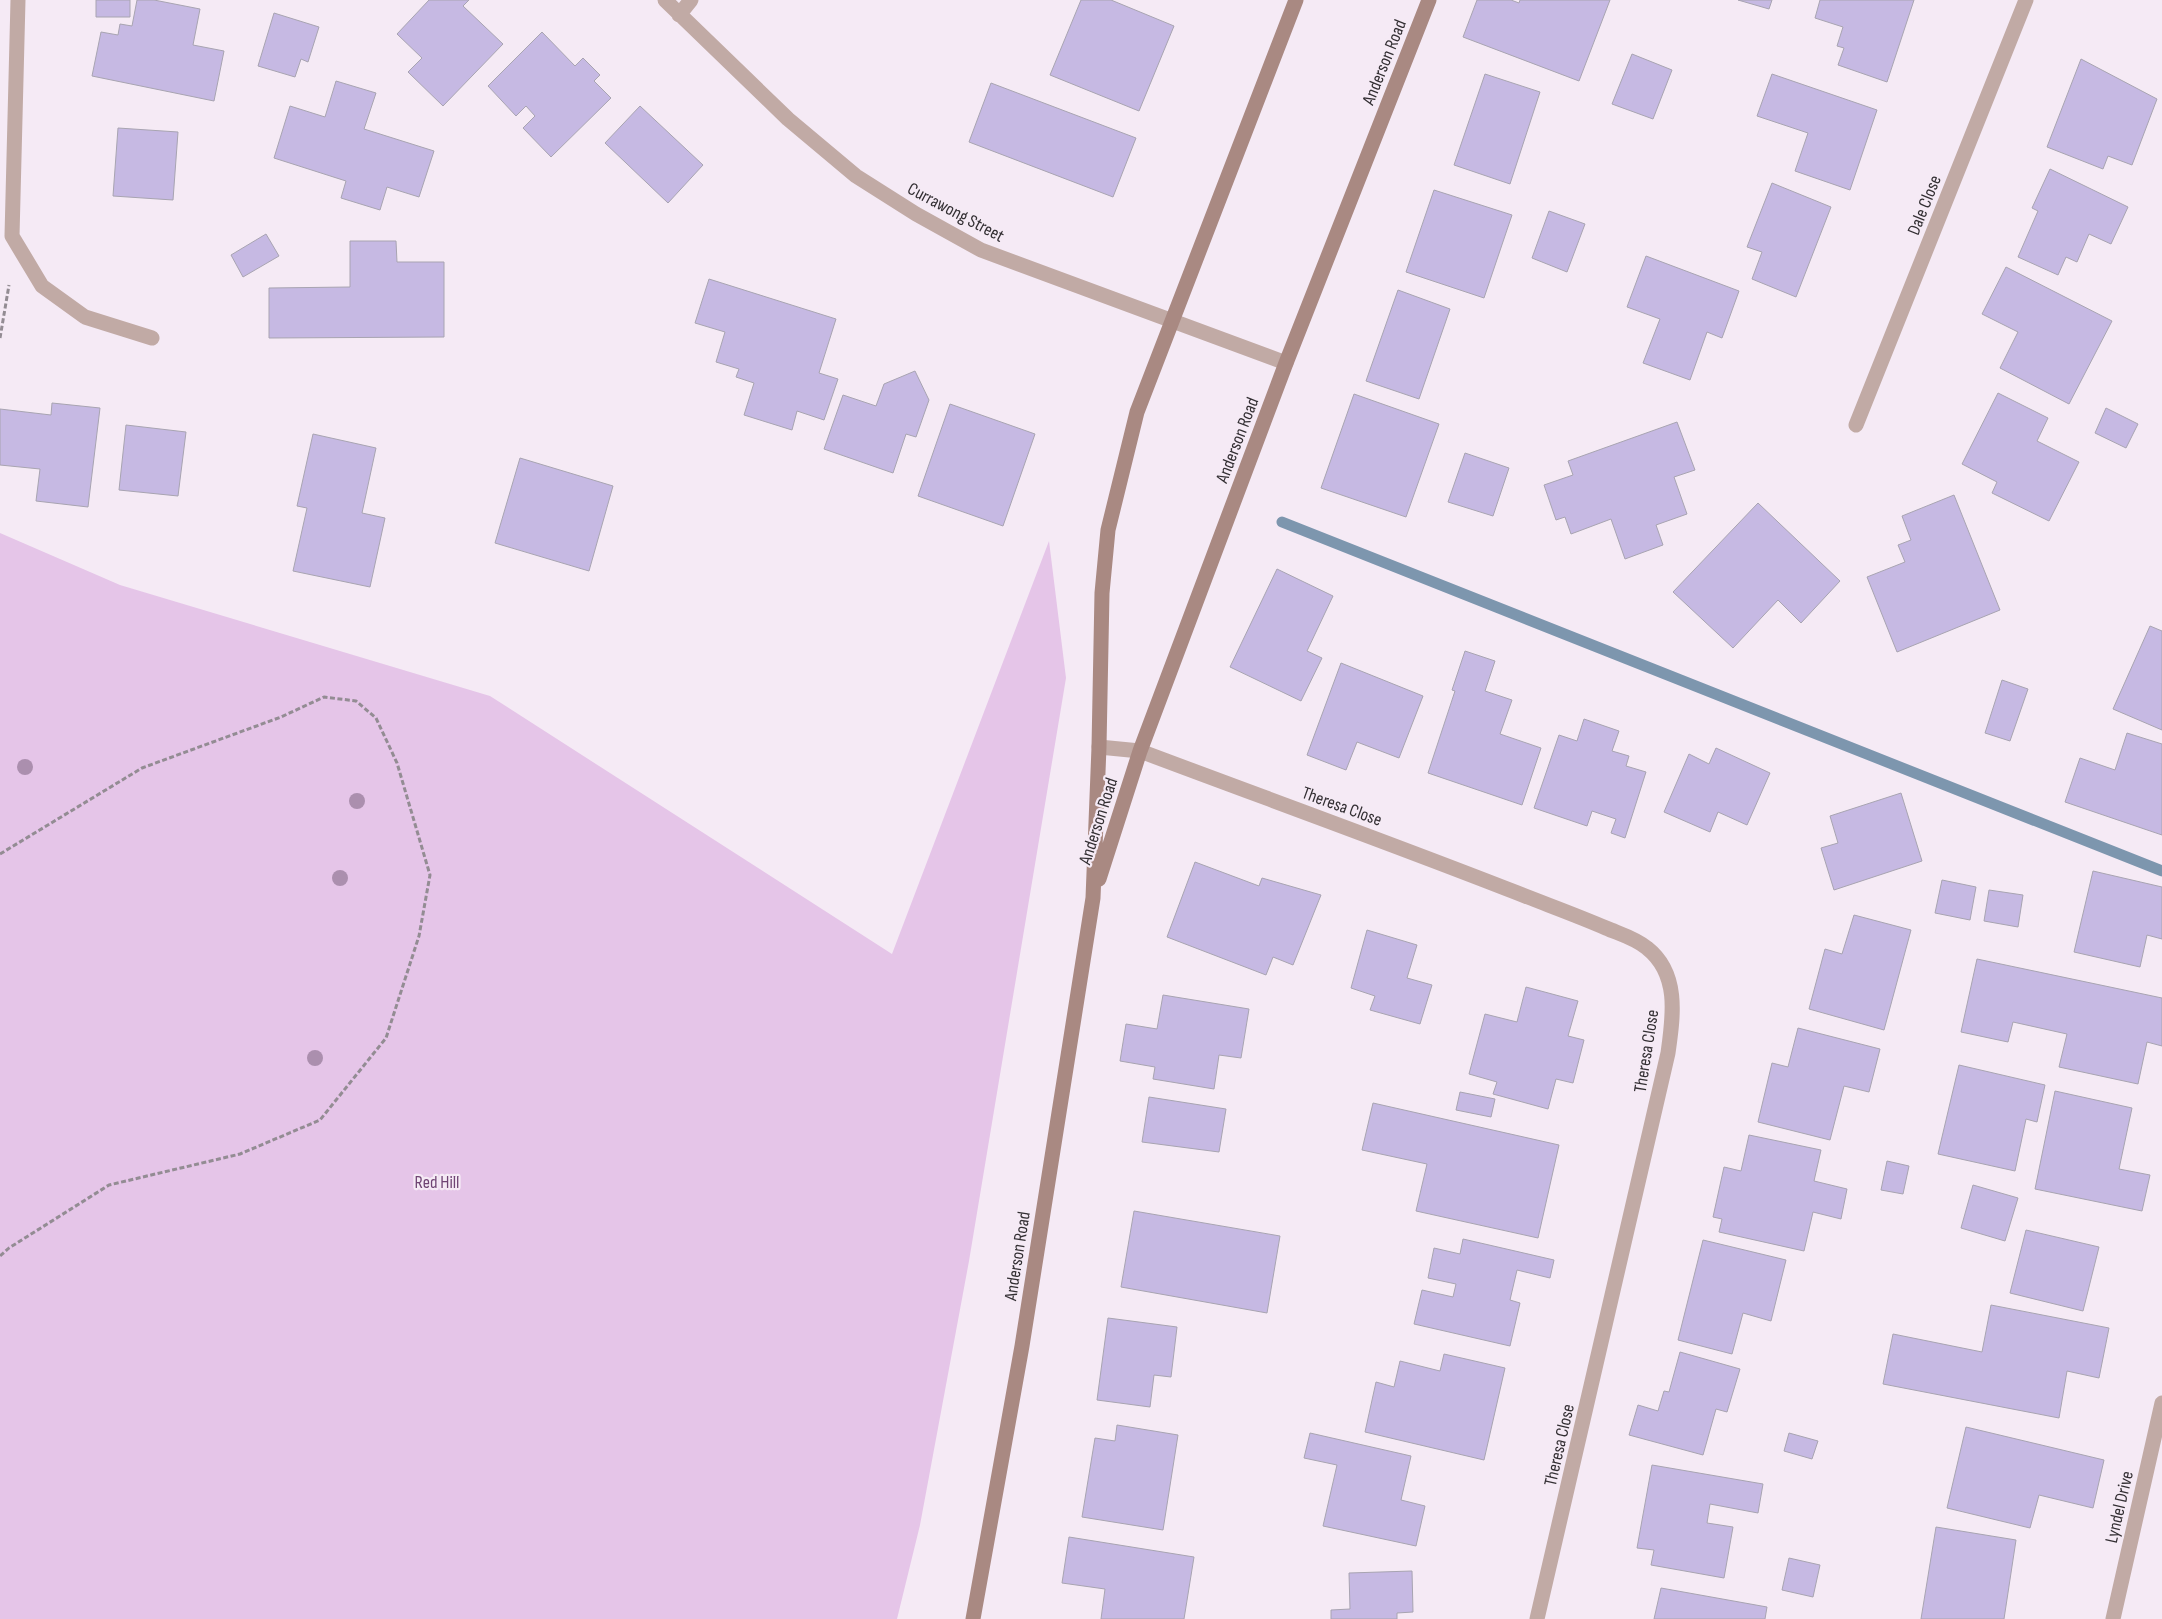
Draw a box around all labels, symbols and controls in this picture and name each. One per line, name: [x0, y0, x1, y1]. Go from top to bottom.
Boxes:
street label: Anderson Road: [1358, 17, 1411, 109]
street label: Dale Close: [1903, 172, 1946, 238]
street label: Currawong Street: [904, 178, 1008, 247]
street label: Anderson Road: [1211, 394, 1263, 487]
street label: Anderson Road: [1074, 775, 1122, 868]
street label: Theresa Close: [1299, 782, 1385, 831]
street label: Theresa Close: [1630, 1008, 1663, 1094]
park label: Red Hill: [415, 1172, 459, 1193]
street label: Anderson Road: [1000, 1210, 1035, 1303]
street label: Theresa Close: [1540, 1402, 1579, 1488]
street label: Lyndel Drive: [2101, 1469, 2138, 1545]

